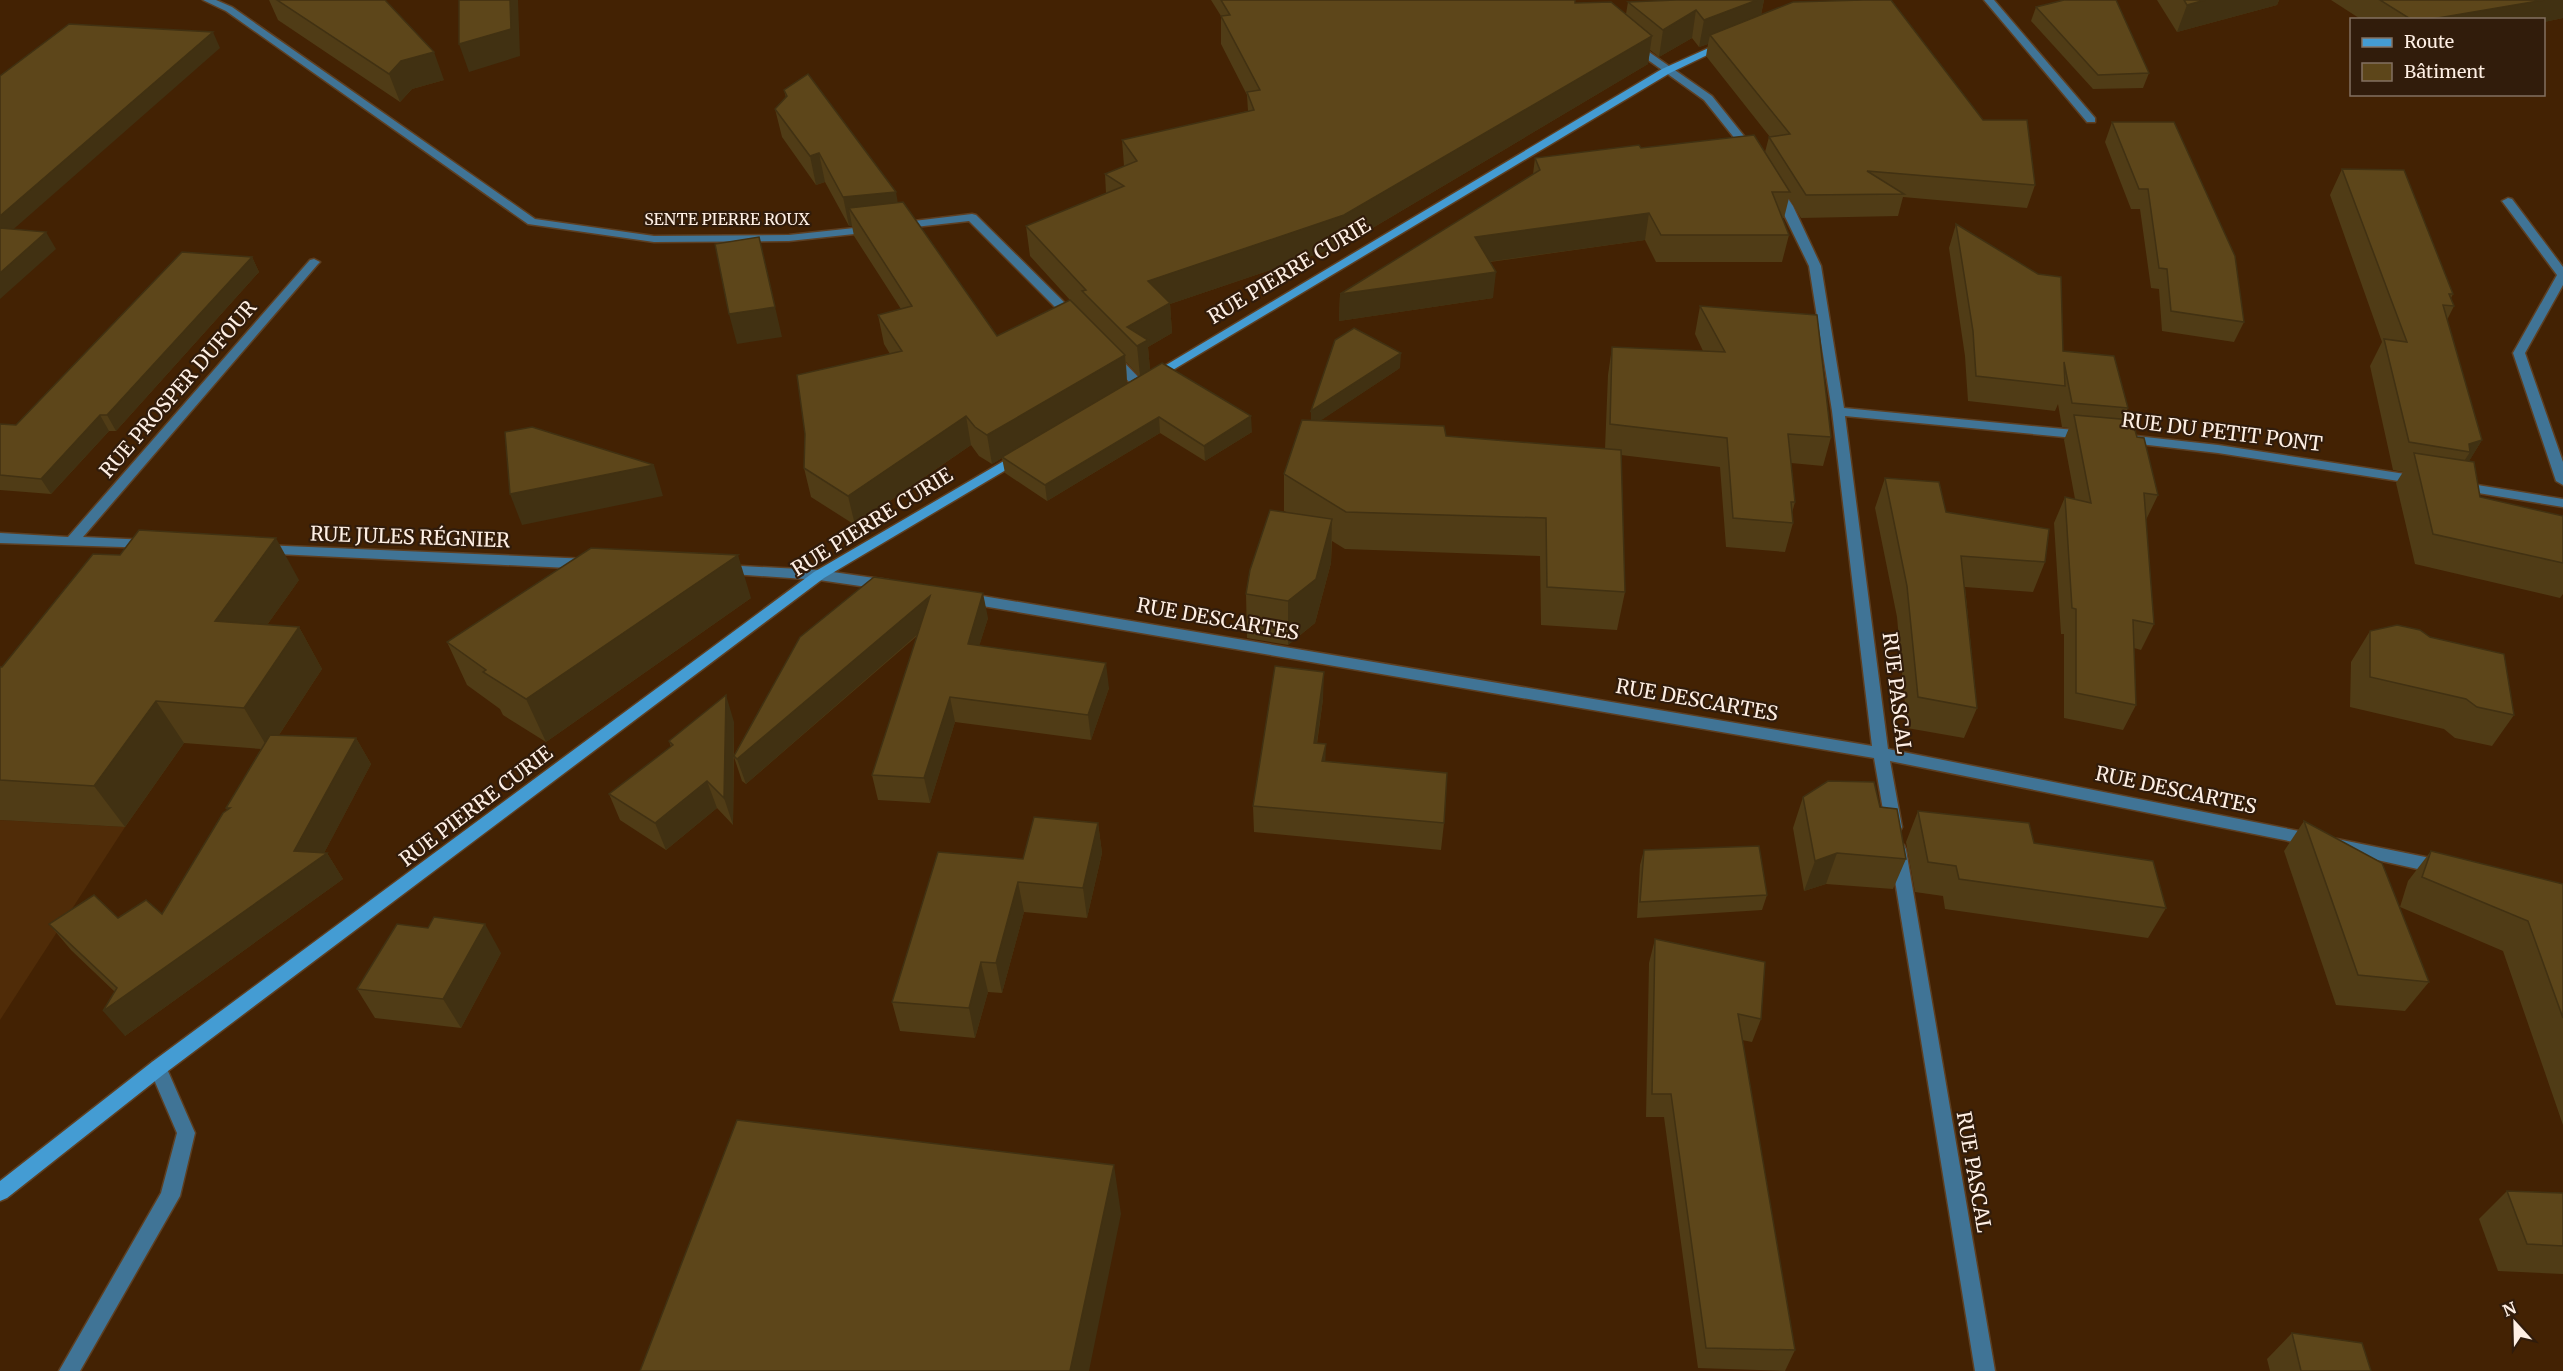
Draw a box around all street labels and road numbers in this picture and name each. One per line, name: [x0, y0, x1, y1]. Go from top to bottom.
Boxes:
street label: SENTE PIERRE ROUX: [644, 209, 810, 229]
street label: RUE PIERRE CURIE: [1203, 212, 1375, 329]
street label: RUE PROSPER DUFOUR: [94, 295, 261, 482]
street label: RUE DU PETIT PONT: [2120, 407, 2324, 456]
street label: RUE PIERRE CURIE: [786, 462, 957, 581]
street label: RUE JULES RÉGNIER: [310, 519, 511, 552]
street label: RUE DESCARTES: [1135, 592, 1301, 645]
street label: RUE PASCAL: [1878, 631, 1917, 756]
street label: RUE DESCARTES: [1614, 673, 1780, 726]
street label: RUE PIERRE CURIE: [394, 740, 558, 871]
street label: RUE DESCARTES: [2093, 760, 2259, 819]
street label: RUE PASCAL: [1952, 1109, 1998, 1235]

